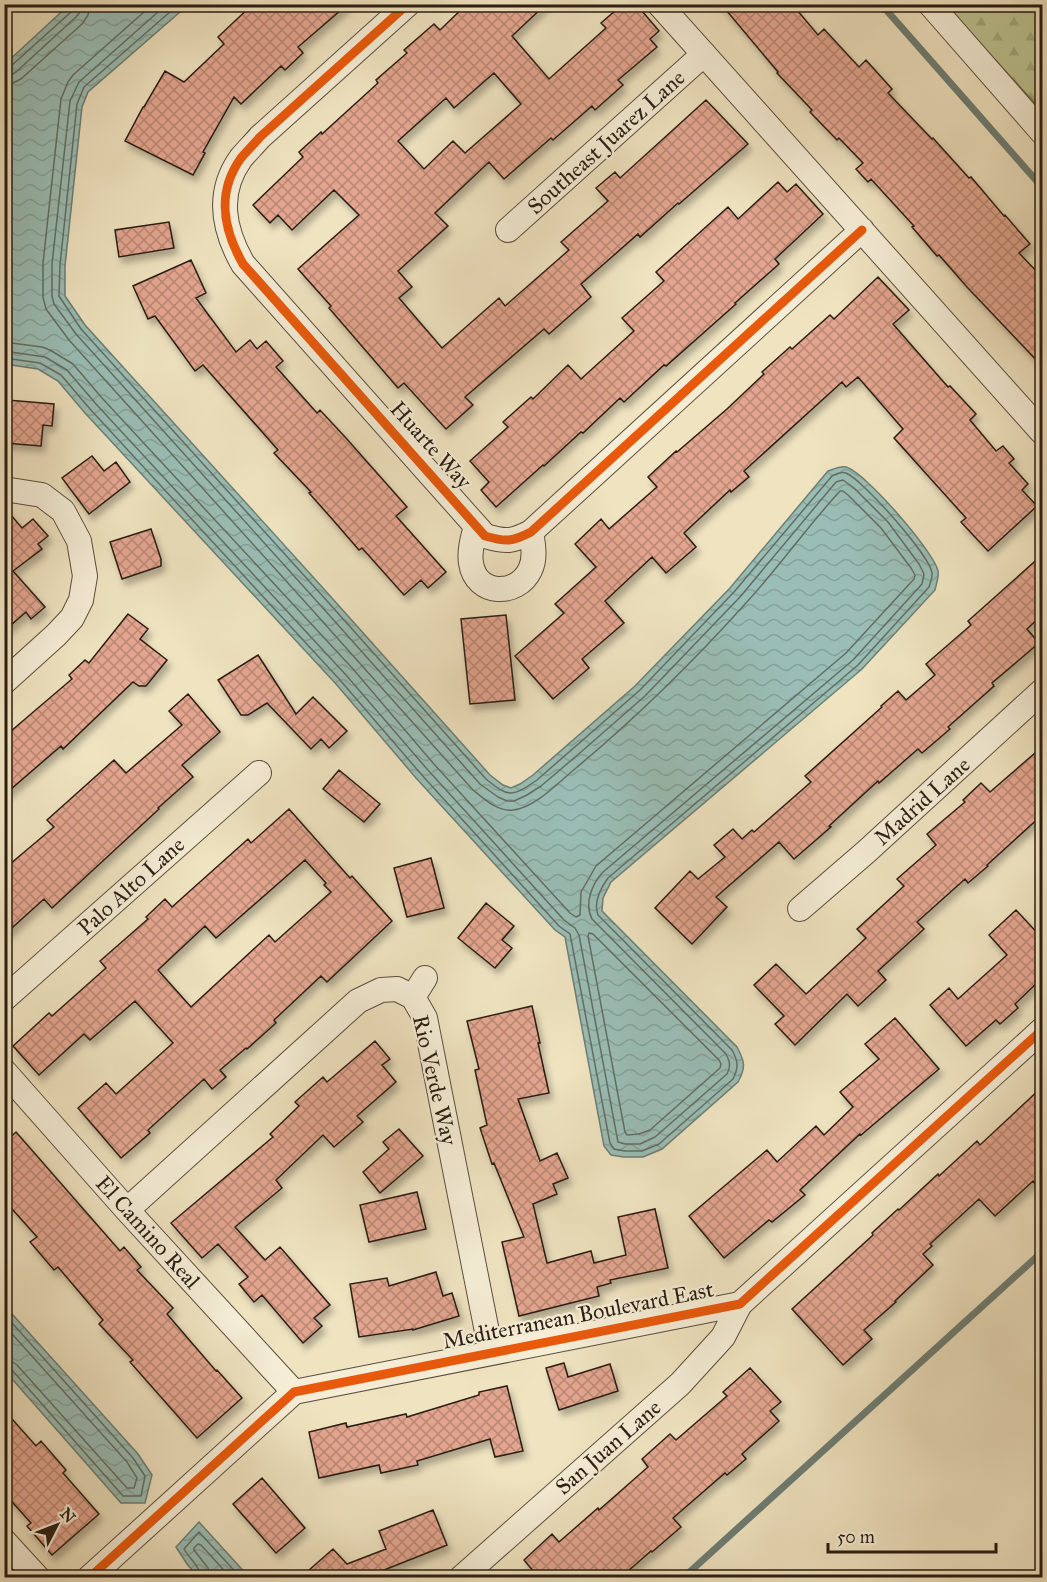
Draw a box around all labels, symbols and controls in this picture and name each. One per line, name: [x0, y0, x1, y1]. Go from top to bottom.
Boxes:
street label: Southeast Juarez Lane: [522, 64, 690, 220]
street label: Huarte Way: [385, 396, 478, 495]
street label: Madrid Lane: [869, 751, 975, 851]
street label: Palo Alto Lane: [72, 831, 190, 941]
street label: Rio Verde Way: [407, 1012, 463, 1148]
street label: El Camino Real: [90, 1170, 206, 1294]
street label: Mediterranean Boulevard East: [440, 1275, 716, 1355]
street label: San Juan Lane: [550, 1394, 666, 1500]
north arrow: [27, 1495, 87, 1555]
text: N: [56, 1504, 80, 1527]
scale bar: [828, 1516, 996, 1554]
text: 50 m: [837, 1526, 875, 1548]

